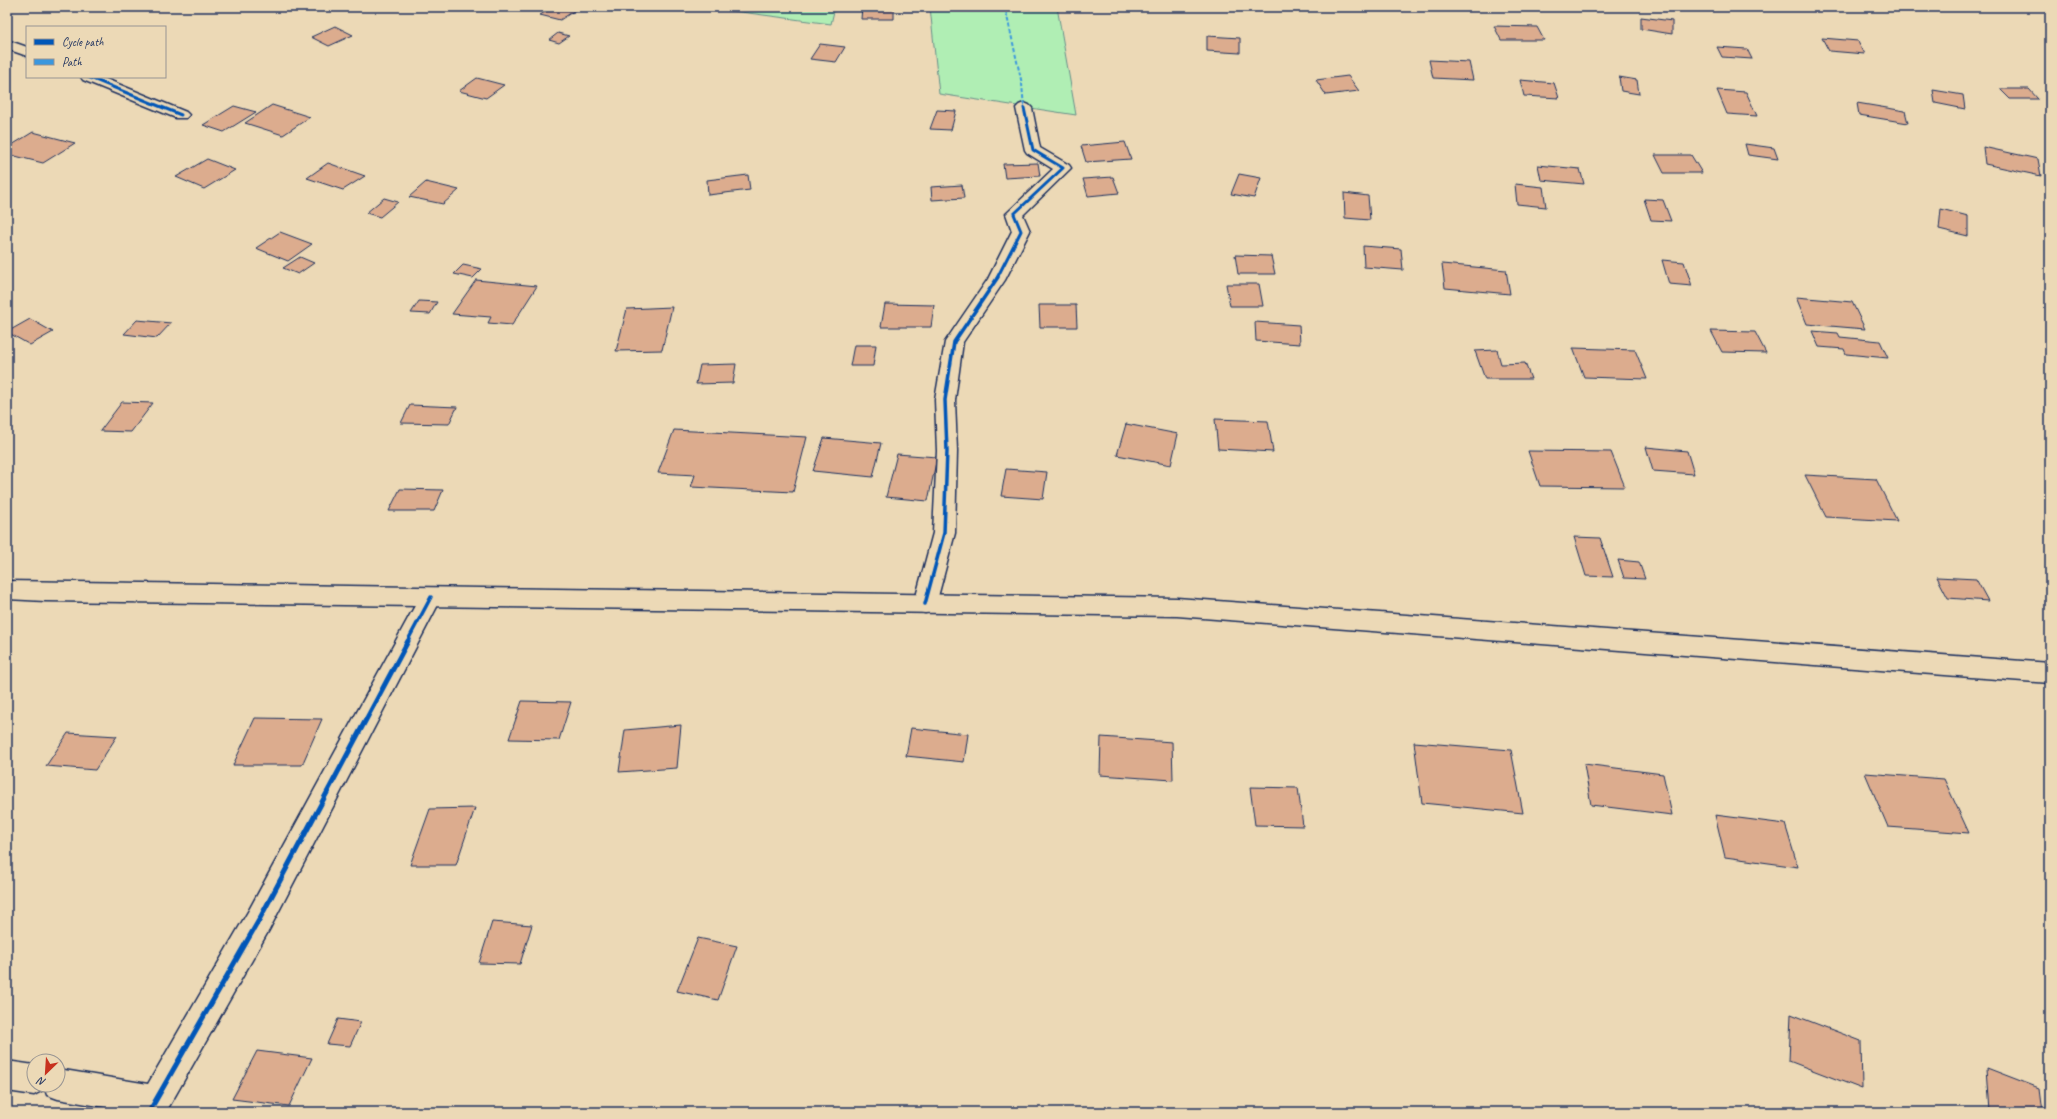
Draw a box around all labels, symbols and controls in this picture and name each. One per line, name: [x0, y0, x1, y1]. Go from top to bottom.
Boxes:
legend: [26, 26, 166, 78]
text: Cycle path: [62, 34, 104, 50]
text: Path: [62, 54, 82, 70]
north arrow: [26, 1053, 66, 1093]
text: N: [34, 1073, 48, 1090]

